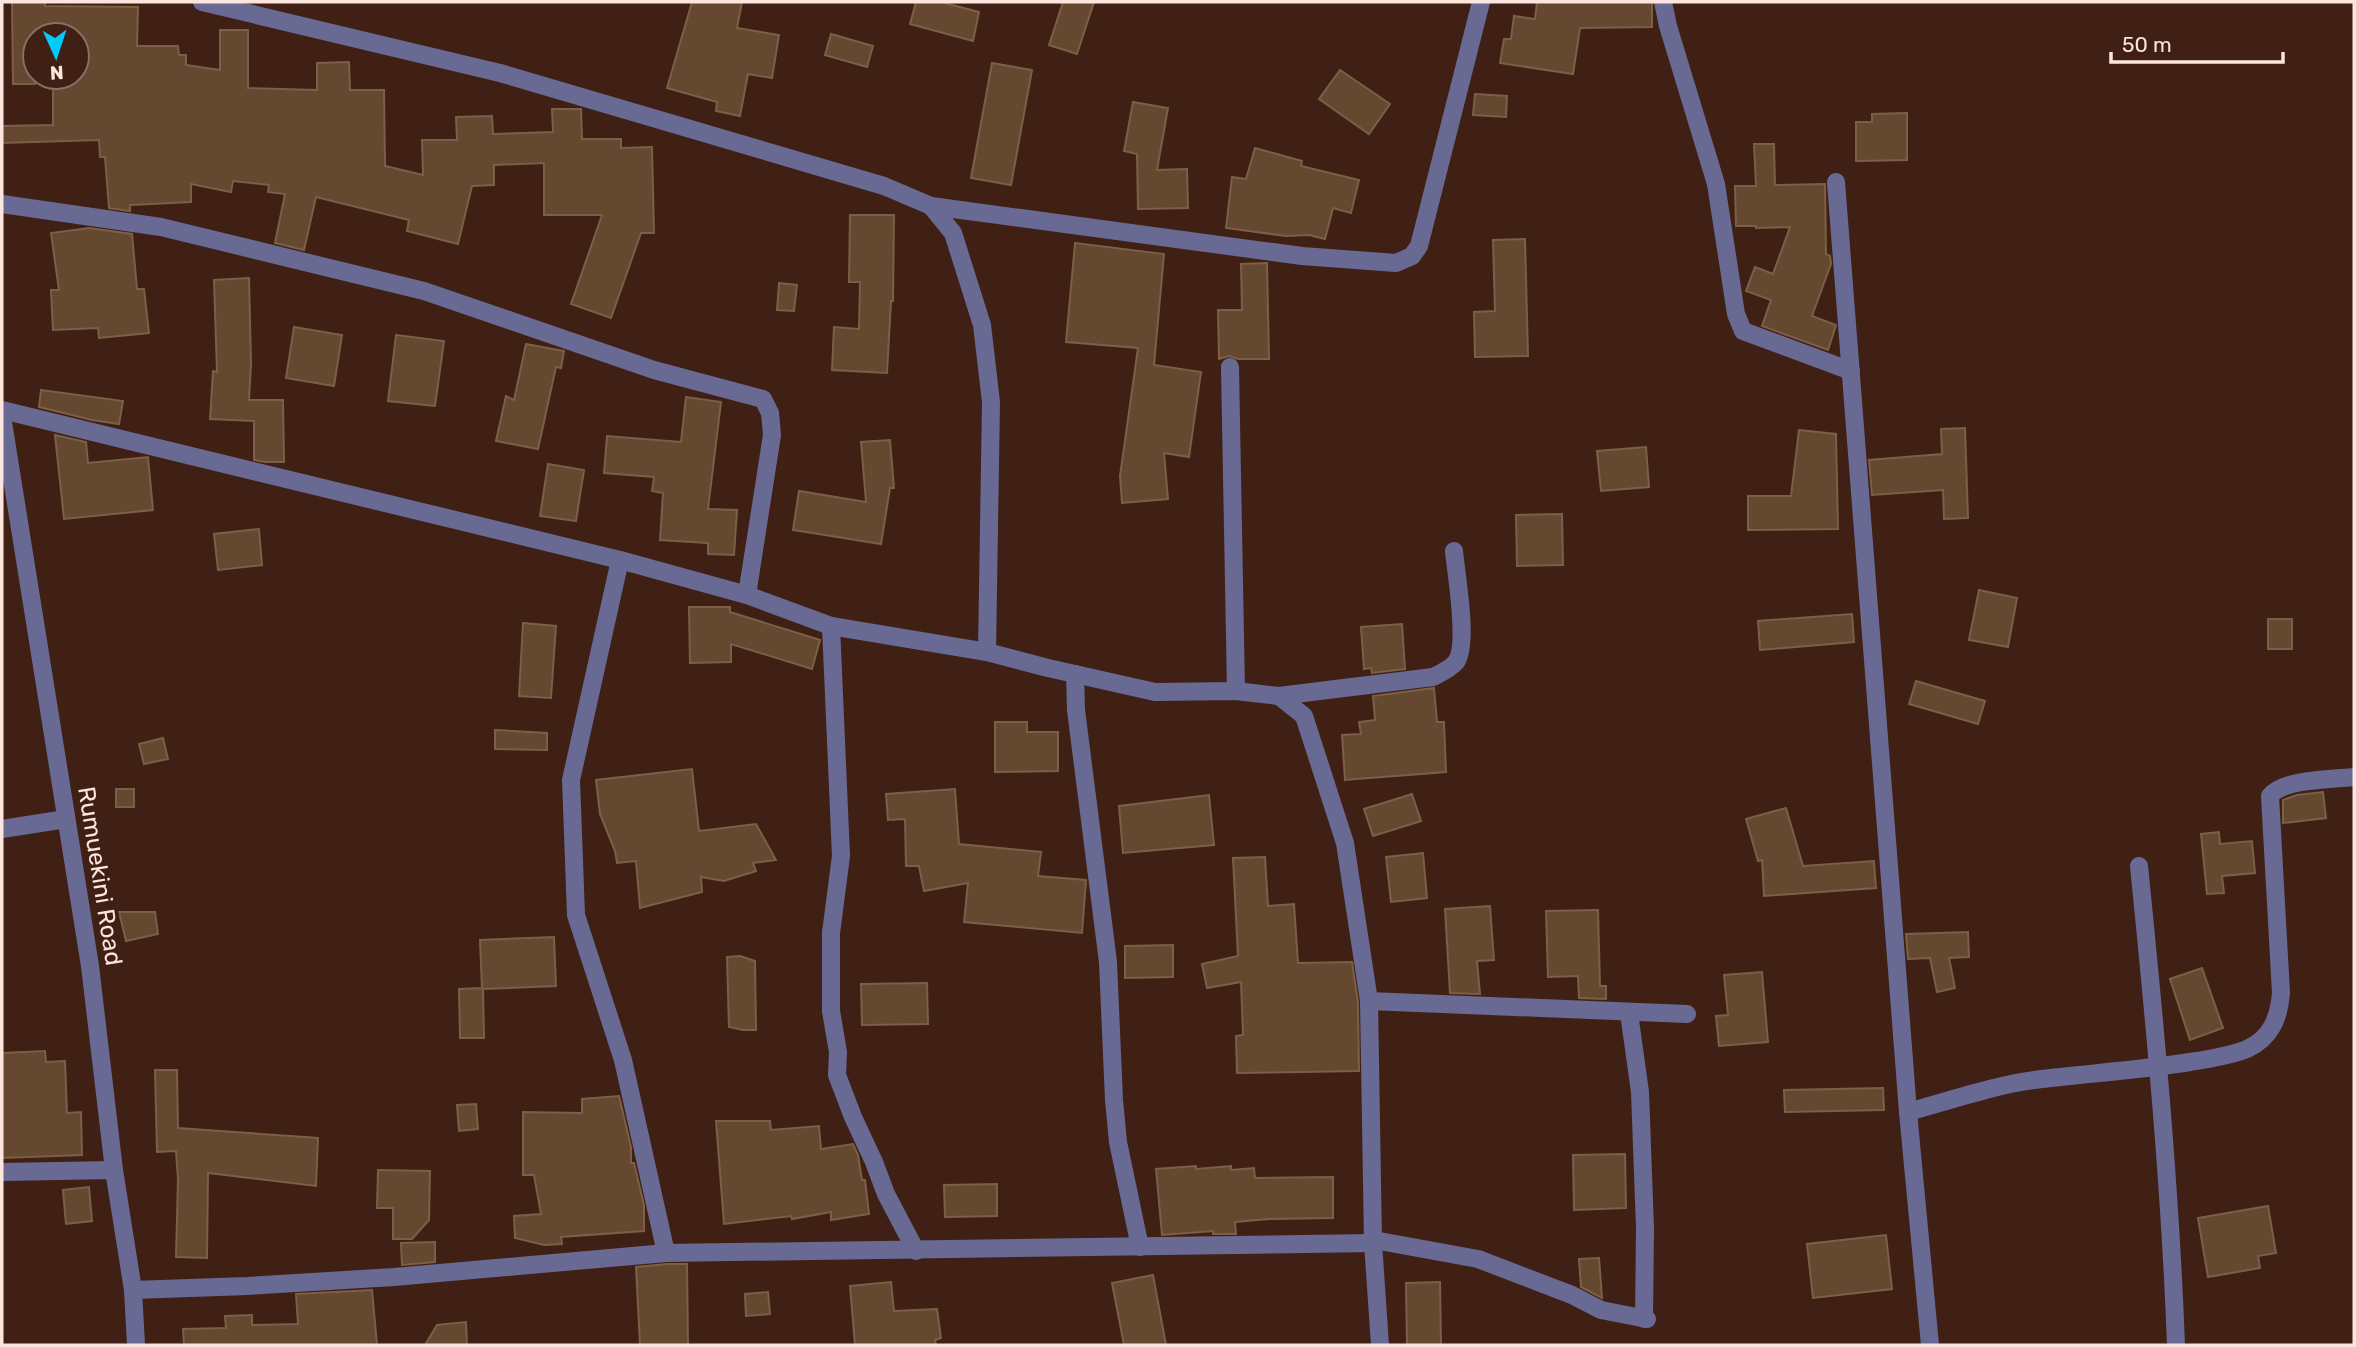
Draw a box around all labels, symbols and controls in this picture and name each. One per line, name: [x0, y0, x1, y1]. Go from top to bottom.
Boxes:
north arrow: [21, 21, 91, 91]
scale bar: [2111, 21, 2282, 65]
text: 50 m: [2122, 32, 2172, 57]
text: N: [49, 61, 64, 84]
street label: Rumuekini Road: [72, 785, 128, 967]

